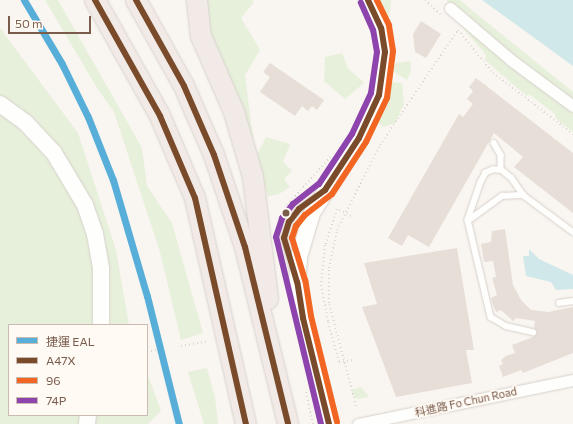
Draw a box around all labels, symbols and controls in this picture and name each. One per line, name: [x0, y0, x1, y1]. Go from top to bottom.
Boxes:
scale bar: [10, 8, 93, 34]
text: 50 m: [15, 16, 43, 30]
unlabelled marker: [281, 208, 291, 218]
legend: [8, 324, 148, 416]
text: 捷運 EAL: [46, 334, 95, 348]
text: A47X: [46, 353, 76, 367]
text: 96: [46, 373, 61, 387]
street label: 科進路 Fo Chun Road: [414, 385, 518, 419]
text: 74P: [46, 393, 66, 407]

